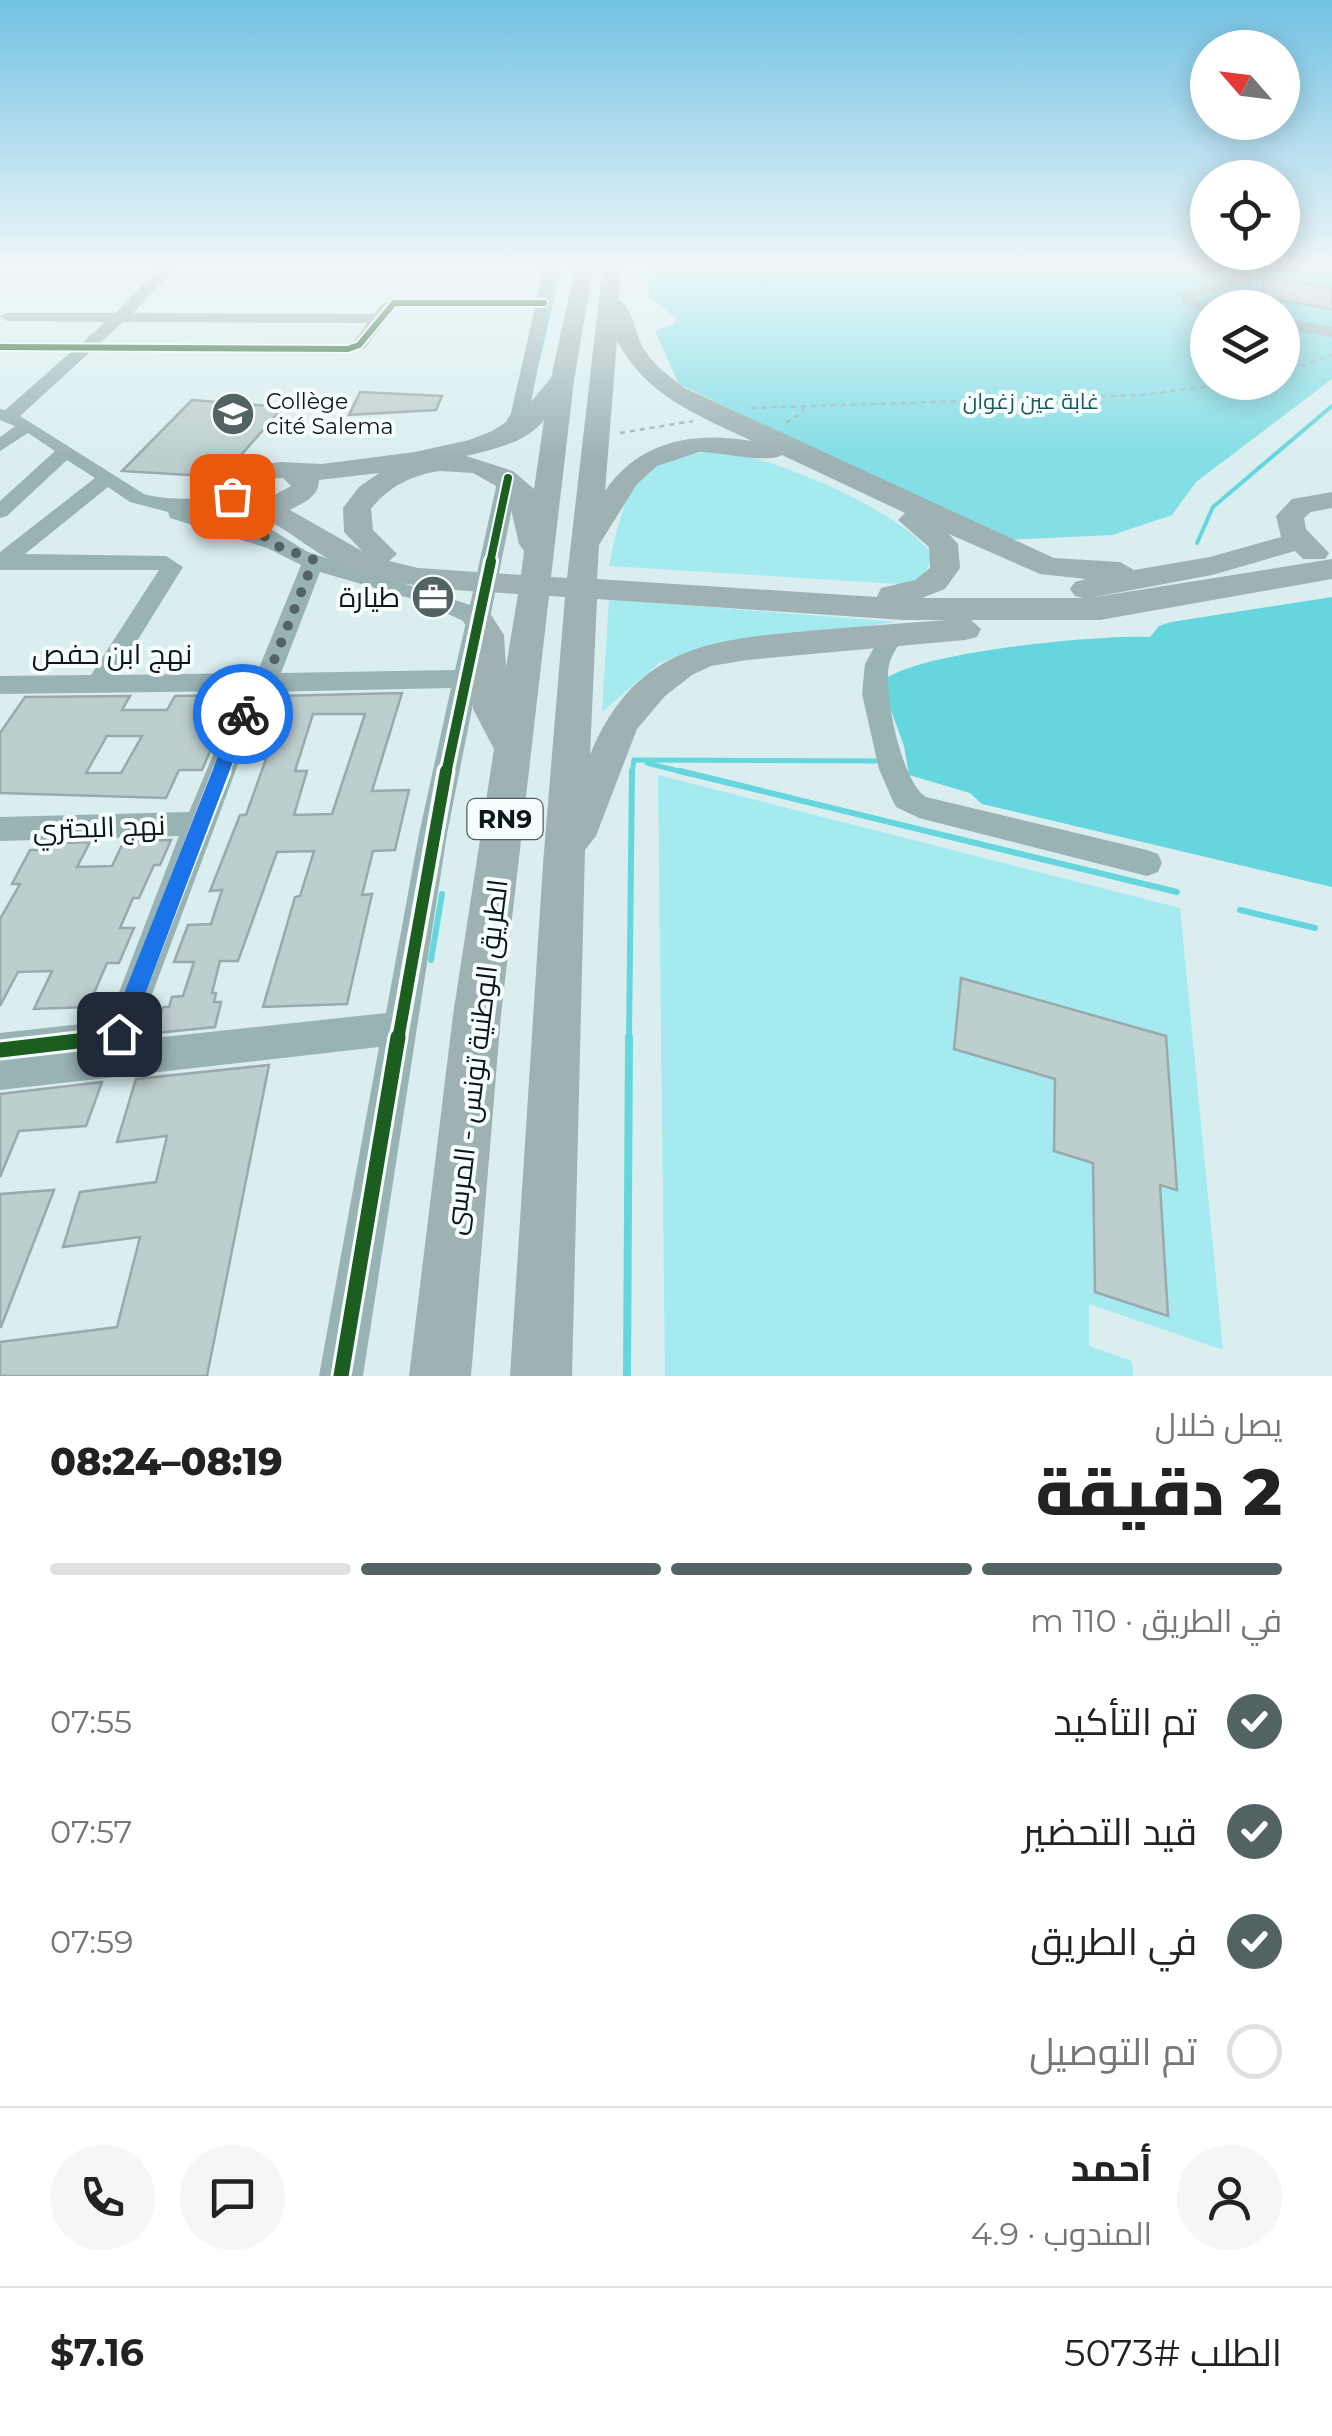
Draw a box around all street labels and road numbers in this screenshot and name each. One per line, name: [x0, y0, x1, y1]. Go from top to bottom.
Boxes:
street label: نهج ابن حفص: [32, 637, 192, 673]
road number: RN9: [468, 799, 542, 839]
street label: نهج البحتري: [32, 808, 166, 851]
street label: الطريق الوطنية تونس - المرسى: [437, 877, 515, 1237]

